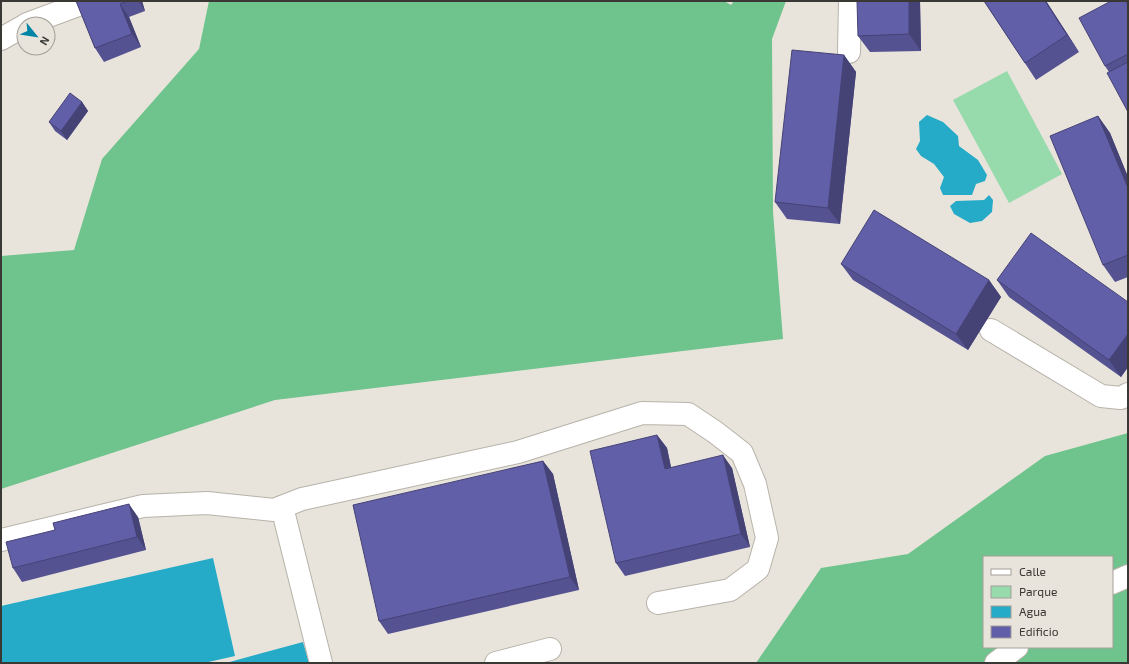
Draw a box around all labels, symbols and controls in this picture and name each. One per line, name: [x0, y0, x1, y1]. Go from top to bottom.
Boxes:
north arrow: [16, 16, 56, 56]
text: N: [37, 35, 53, 48]
legend: [983, 556, 1113, 648]
text: Calle: [1019, 564, 1046, 578]
text: Parque: [1019, 584, 1057, 598]
text: Agua: [1019, 604, 1047, 618]
text: Edificio: [1019, 624, 1059, 638]

